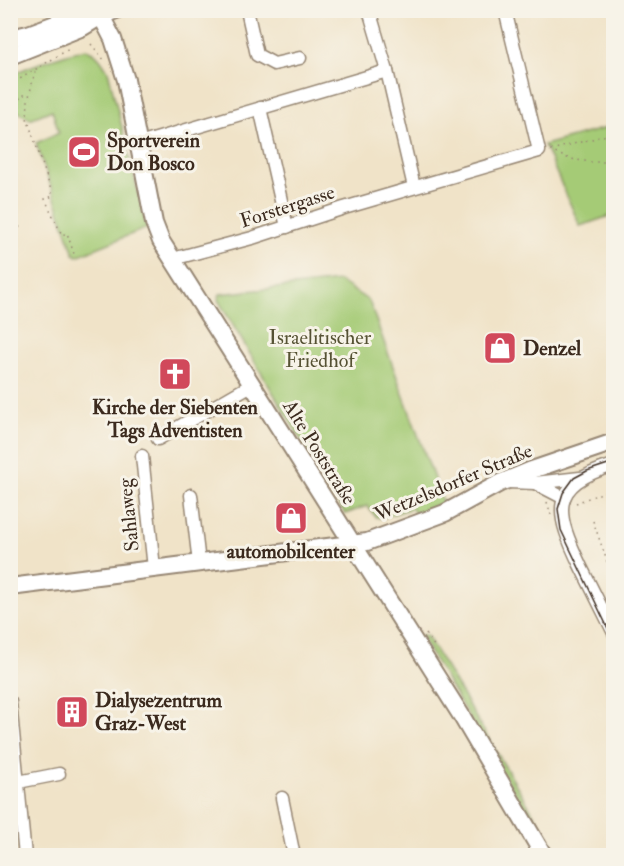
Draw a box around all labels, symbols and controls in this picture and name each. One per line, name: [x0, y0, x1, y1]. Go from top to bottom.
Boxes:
place label: Sportverein Don Bosco: [107, 128, 201, 176]
sports icon: Sportverein Don Bosco: [66, 134, 102, 170]
street label: Forstergasse: [237, 179, 338, 234]
park label: Israelitischer Friedhof: [269, 325, 372, 373]
shop icon: Denzel: [482, 330, 518, 366]
place label: Denzel: [523, 336, 582, 361]
church icon: Kirche der Siebenten Tags Adventisten: [157, 356, 193, 392]
street label: Alte Poststraße: [277, 394, 362, 509]
place label: Kirche der Siebenten Tags Adventisten: [92, 395, 259, 444]
street label: Wetzelsdorfer Straße: [370, 438, 536, 527]
street label: Sahlaweg: [112, 476, 145, 553]
shop icon: automobilcenter: [273, 500, 309, 536]
place label: automobilcenter: [227, 539, 356, 564]
place label: Dialysezentrum Graz-West: [95, 688, 222, 736]
building icon: Dialysezentrum Graz-West: [54, 694, 90, 730]

